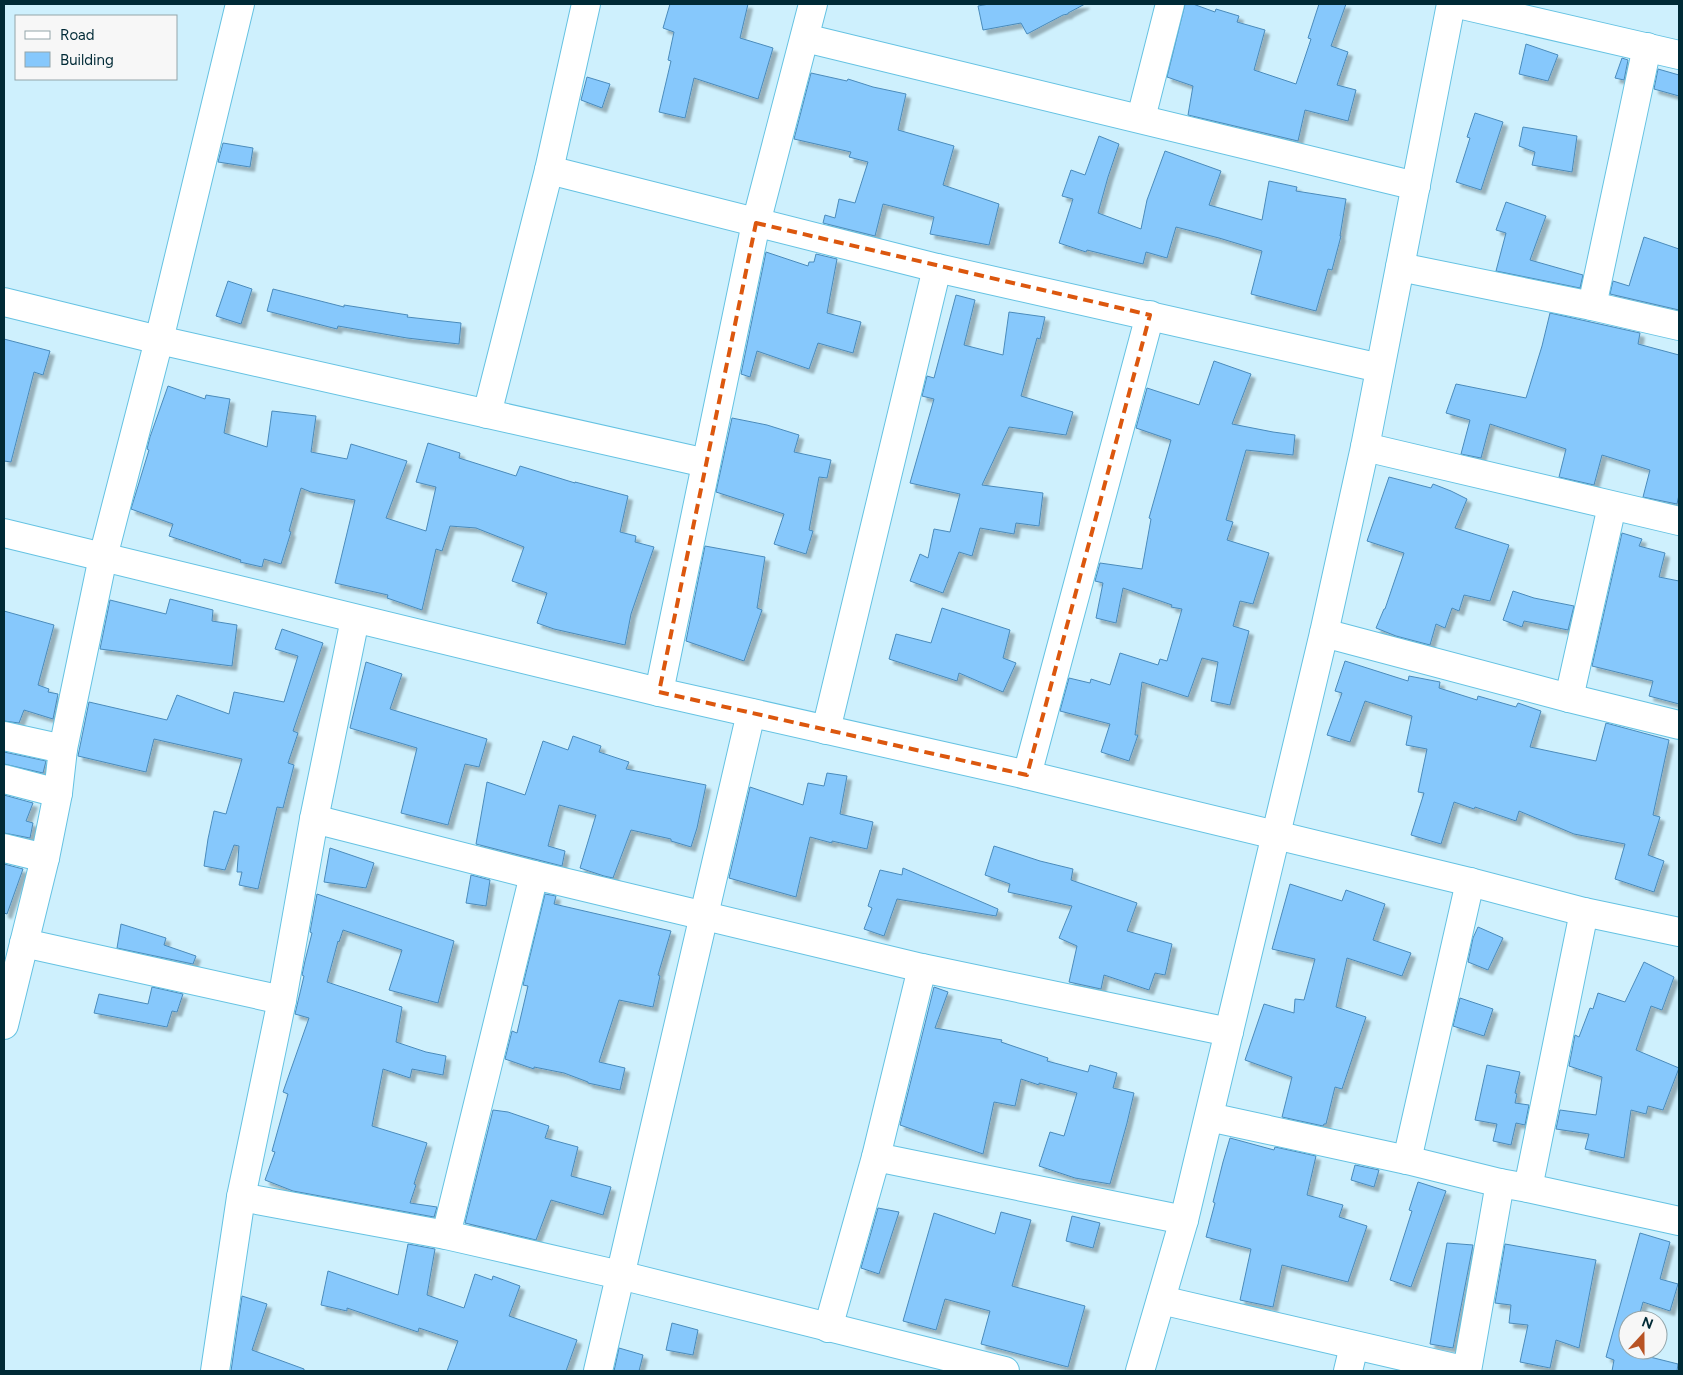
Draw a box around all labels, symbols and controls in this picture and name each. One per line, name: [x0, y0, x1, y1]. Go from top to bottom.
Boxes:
legend: [15, 15, 178, 80]
text: Road: [60, 26, 95, 44]
text: Building: [60, 51, 114, 69]
north arrow: [1618, 1310, 1668, 1360]
text: N: [1639, 1313, 1656, 1333]

